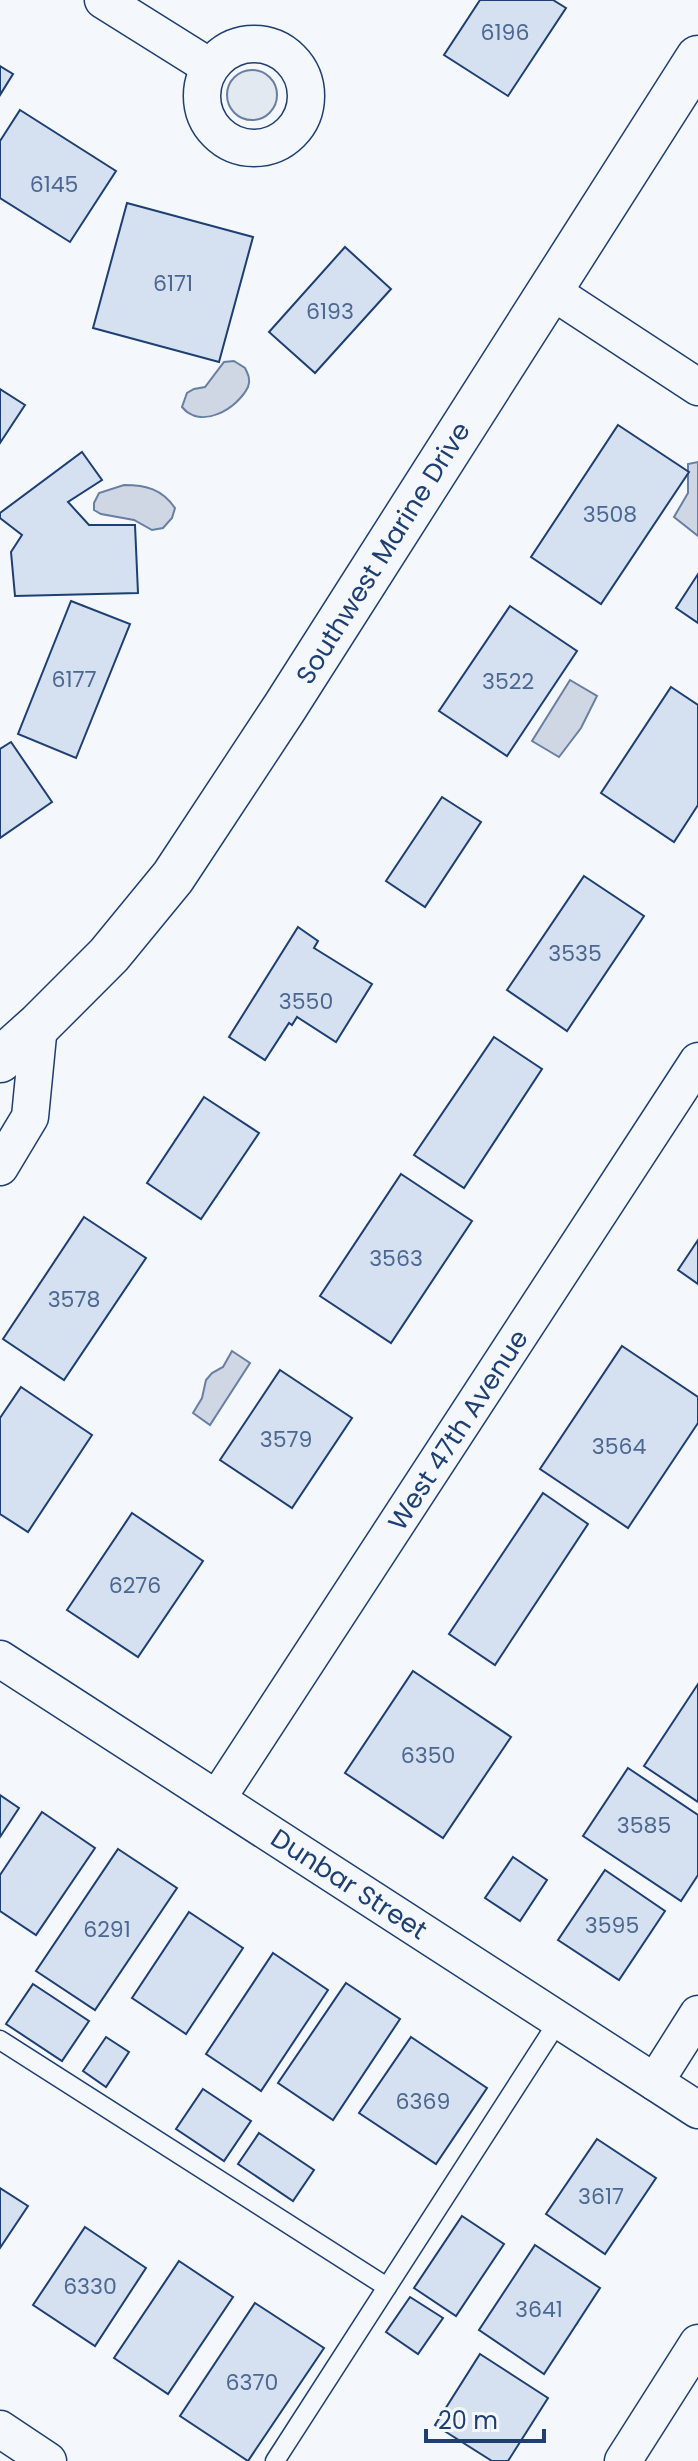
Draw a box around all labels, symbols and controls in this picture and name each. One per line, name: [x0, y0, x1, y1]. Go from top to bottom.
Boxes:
house number: 6196: [481, 17, 529, 48]
house number: 6145: [30, 169, 78, 200]
house number: 6171: [153, 268, 193, 299]
house number: 6193: [306, 296, 354, 327]
street label: Southwest Marine Drive: [287, 415, 479, 691]
house number: 3508: [583, 499, 637, 530]
house number: 6177: [51, 664, 97, 695]
house number: 3522: [482, 666, 534, 697]
house number: 3535: [548, 938, 602, 969]
house number: 3550: [279, 986, 333, 1017]
house number: 3563: [369, 1243, 423, 1274]
house number: 3578: [48, 1284, 100, 1315]
street label: West 47th Avenue: [380, 1323, 536, 1537]
house number: 3579: [260, 1424, 312, 1455]
house number: 3564: [592, 1431, 646, 1462]
house number: 6276: [109, 1570, 161, 1601]
house number: 6350: [401, 1740, 455, 1771]
house number: 3585: [617, 1810, 671, 1841]
street label: Dunbar Street: [264, 1820, 434, 1948]
house number: 3595: [585, 1910, 639, 1941]
house number: 6291: [83, 1914, 131, 1945]
house number: 6369: [396, 2086, 450, 2117]
house number: 3617: [578, 2181, 624, 2212]
house number: 6330: [63, 2271, 117, 2302]
house number: 3641: [515, 2294, 563, 2325]
house number: 6370: [226, 2367, 278, 2398]
scale bar: [426, 2393, 544, 2443]
text: 20 m: [438, 2404, 498, 2437]

